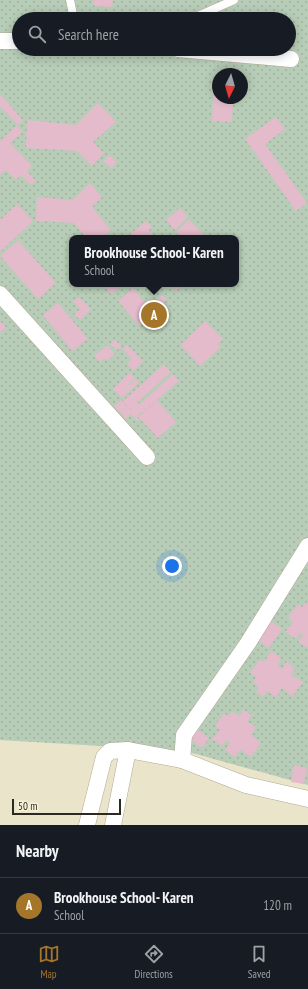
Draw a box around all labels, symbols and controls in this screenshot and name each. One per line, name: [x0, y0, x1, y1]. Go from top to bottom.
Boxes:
search box: [12, 12, 296, 56]
icon: search: [26, 23, 48, 45]
text: Search here: [58, 25, 119, 44]
north arrow: [212, 68, 248, 104]
popup: [69, 235, 239, 287]
text: Brookhouse School- Karen: [84, 243, 224, 262]
text: School: [84, 262, 114, 279]
pin: A: [141, 300, 167, 330]
your location: [162, 556, 182, 576]
scale bar: [12, 797, 121, 816]
text: 50 m: [18, 799, 37, 813]
text: Nearby: [16, 840, 59, 862]
text: Brookhouse School- Karen: [54, 888, 194, 907]
text: A: [26, 897, 32, 914]
text: 120 m: [263, 897, 292, 914]
text: School: [54, 907, 84, 924]
tab: Map: [38, 943, 60, 981]
tab: Directions: [135, 943, 173, 981]
tab: Saved: [248, 943, 270, 981]

